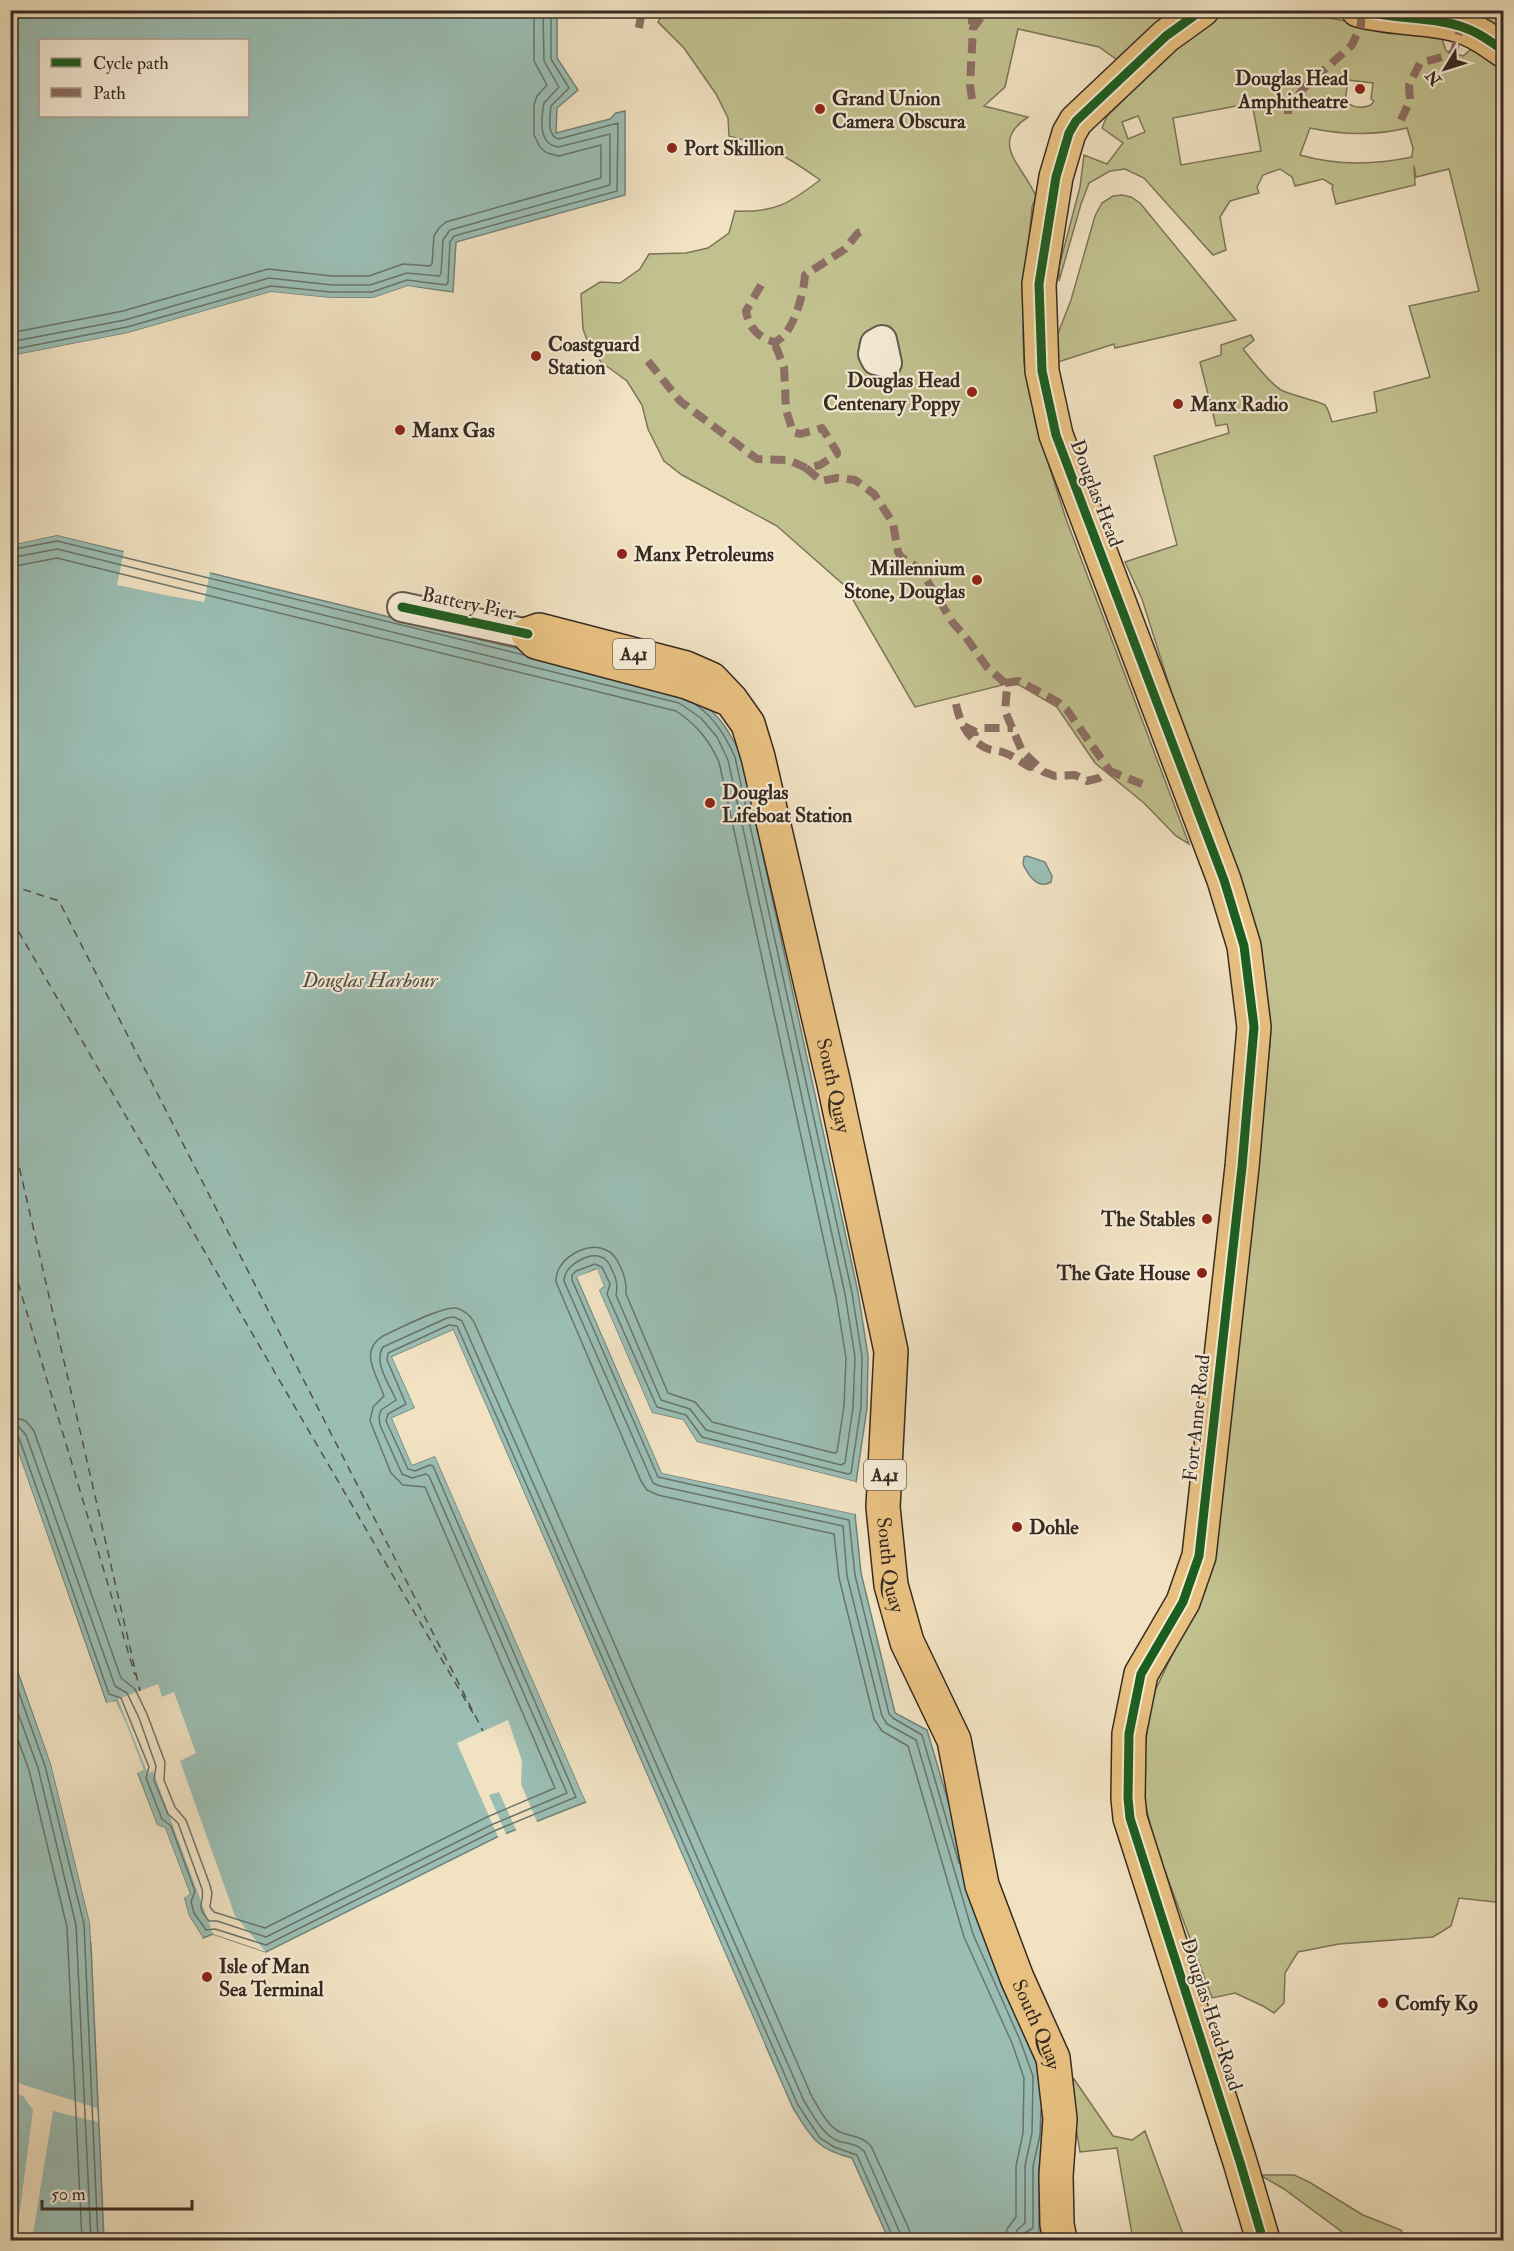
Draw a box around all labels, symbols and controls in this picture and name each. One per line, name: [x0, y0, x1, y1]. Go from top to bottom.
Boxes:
legend: [39, 39, 249, 117]
north arrow: [1415, 39, 1475, 99]
text: Cycle path: [93, 52, 169, 75]
text: N: [1421, 65, 1447, 90]
place label: Douglas Head Amphitheatre: [1235, 66, 1349, 115]
text: Path: [93, 82, 126, 105]
marker: Douglas Head Amphitheatre: [1353, 82, 1367, 96]
place label: Grand Union Camera Obscura: [832, 86, 966, 134]
marker: Grand Union Camera Obscura: [813, 102, 827, 116]
place label: Port Skillion: [684, 136, 785, 161]
marker: Port Skillion: [665, 141, 679, 155]
place label: Coastguard Station: [548, 332, 640, 380]
marker: Coastguard Station: [529, 349, 543, 363]
place label: Douglas Head Centenary Poppy: [823, 368, 961, 417]
marker: Douglas Head Centenary Poppy: [965, 385, 979, 399]
place label: Manx Radio: [1189, 392, 1288, 417]
marker: Manx Radio: [1171, 397, 1185, 411]
place label: Manx Gas: [411, 418, 495, 443]
marker: Manx Gas: [393, 423, 407, 437]
street label: Douglas Head: [1065, 436, 1129, 551]
place label: Manx Petroleums: [633, 542, 774, 567]
marker: Manx Petroleums: [615, 547, 629, 561]
place label: Millennium Stone, Douglas: [844, 556, 965, 605]
marker: Millennium Stone, Douglas: [970, 573, 984, 587]
street label: Battery Pier: [419, 581, 519, 626]
road number: A41: [613, 639, 655, 669]
place label: Douglas Lifeboat Station: [722, 780, 853, 828]
marker: Douglas Lifeboat Station: [703, 796, 717, 810]
water label: Douglas Harbour: [302, 967, 439, 994]
street label: South Quay: [811, 1036, 856, 1136]
place label: The Stables: [1100, 1207, 1195, 1232]
marker: The Stables: [1200, 1212, 1214, 1226]
place label: The Gate House: [1056, 1261, 1191, 1286]
marker: The Gate House: [1195, 1266, 1209, 1280]
street label: Fort Anne Road: [1177, 1353, 1216, 1483]
road number: A41: [864, 1460, 906, 1490]
place label: Dohle: [1029, 1515, 1079, 1540]
street label: South Quay: [871, 1516, 910, 1617]
marker: Dohle: [1010, 1520, 1024, 1534]
street label: Douglas Head Road: [1175, 1935, 1248, 2094]
place label: Isle of Man Sea Terminal: [219, 1954, 324, 2002]
marker: Isle of Man Sea Terminal: [200, 1970, 214, 1984]
street label: South Quay: [1006, 1976, 1066, 2072]
place label: Comfy K9: [1395, 1991, 1479, 2017]
marker: Comfy K9: [1376, 1996, 1390, 2010]
scale bar: [42, 2173, 192, 2211]
text: 50 m: [51, 2183, 86, 2206]

